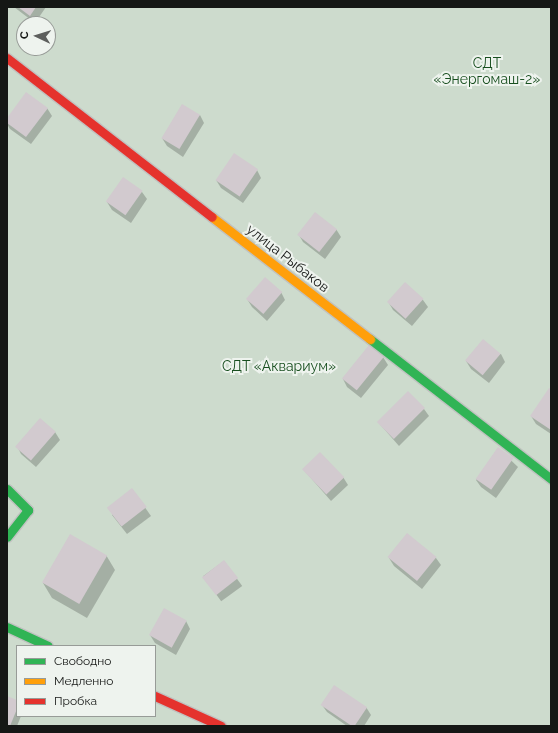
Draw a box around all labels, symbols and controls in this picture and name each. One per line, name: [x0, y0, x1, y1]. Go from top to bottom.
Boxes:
north arrow: [16, 16, 56, 56]
text: С: [18, 31, 31, 39]
park label: СДТ «Энергомаш-2»: [434, 55, 540, 88]
street label: улица Рыбаков: [243, 221, 333, 295]
park label: СДТ «Аквариум»: [222, 358, 336, 374]
legend: [16, 645, 156, 717]
text: Свободно: [54, 654, 111, 668]
text: Медленно: [54, 674, 113, 688]
text: Пробка: [54, 694, 97, 708]

